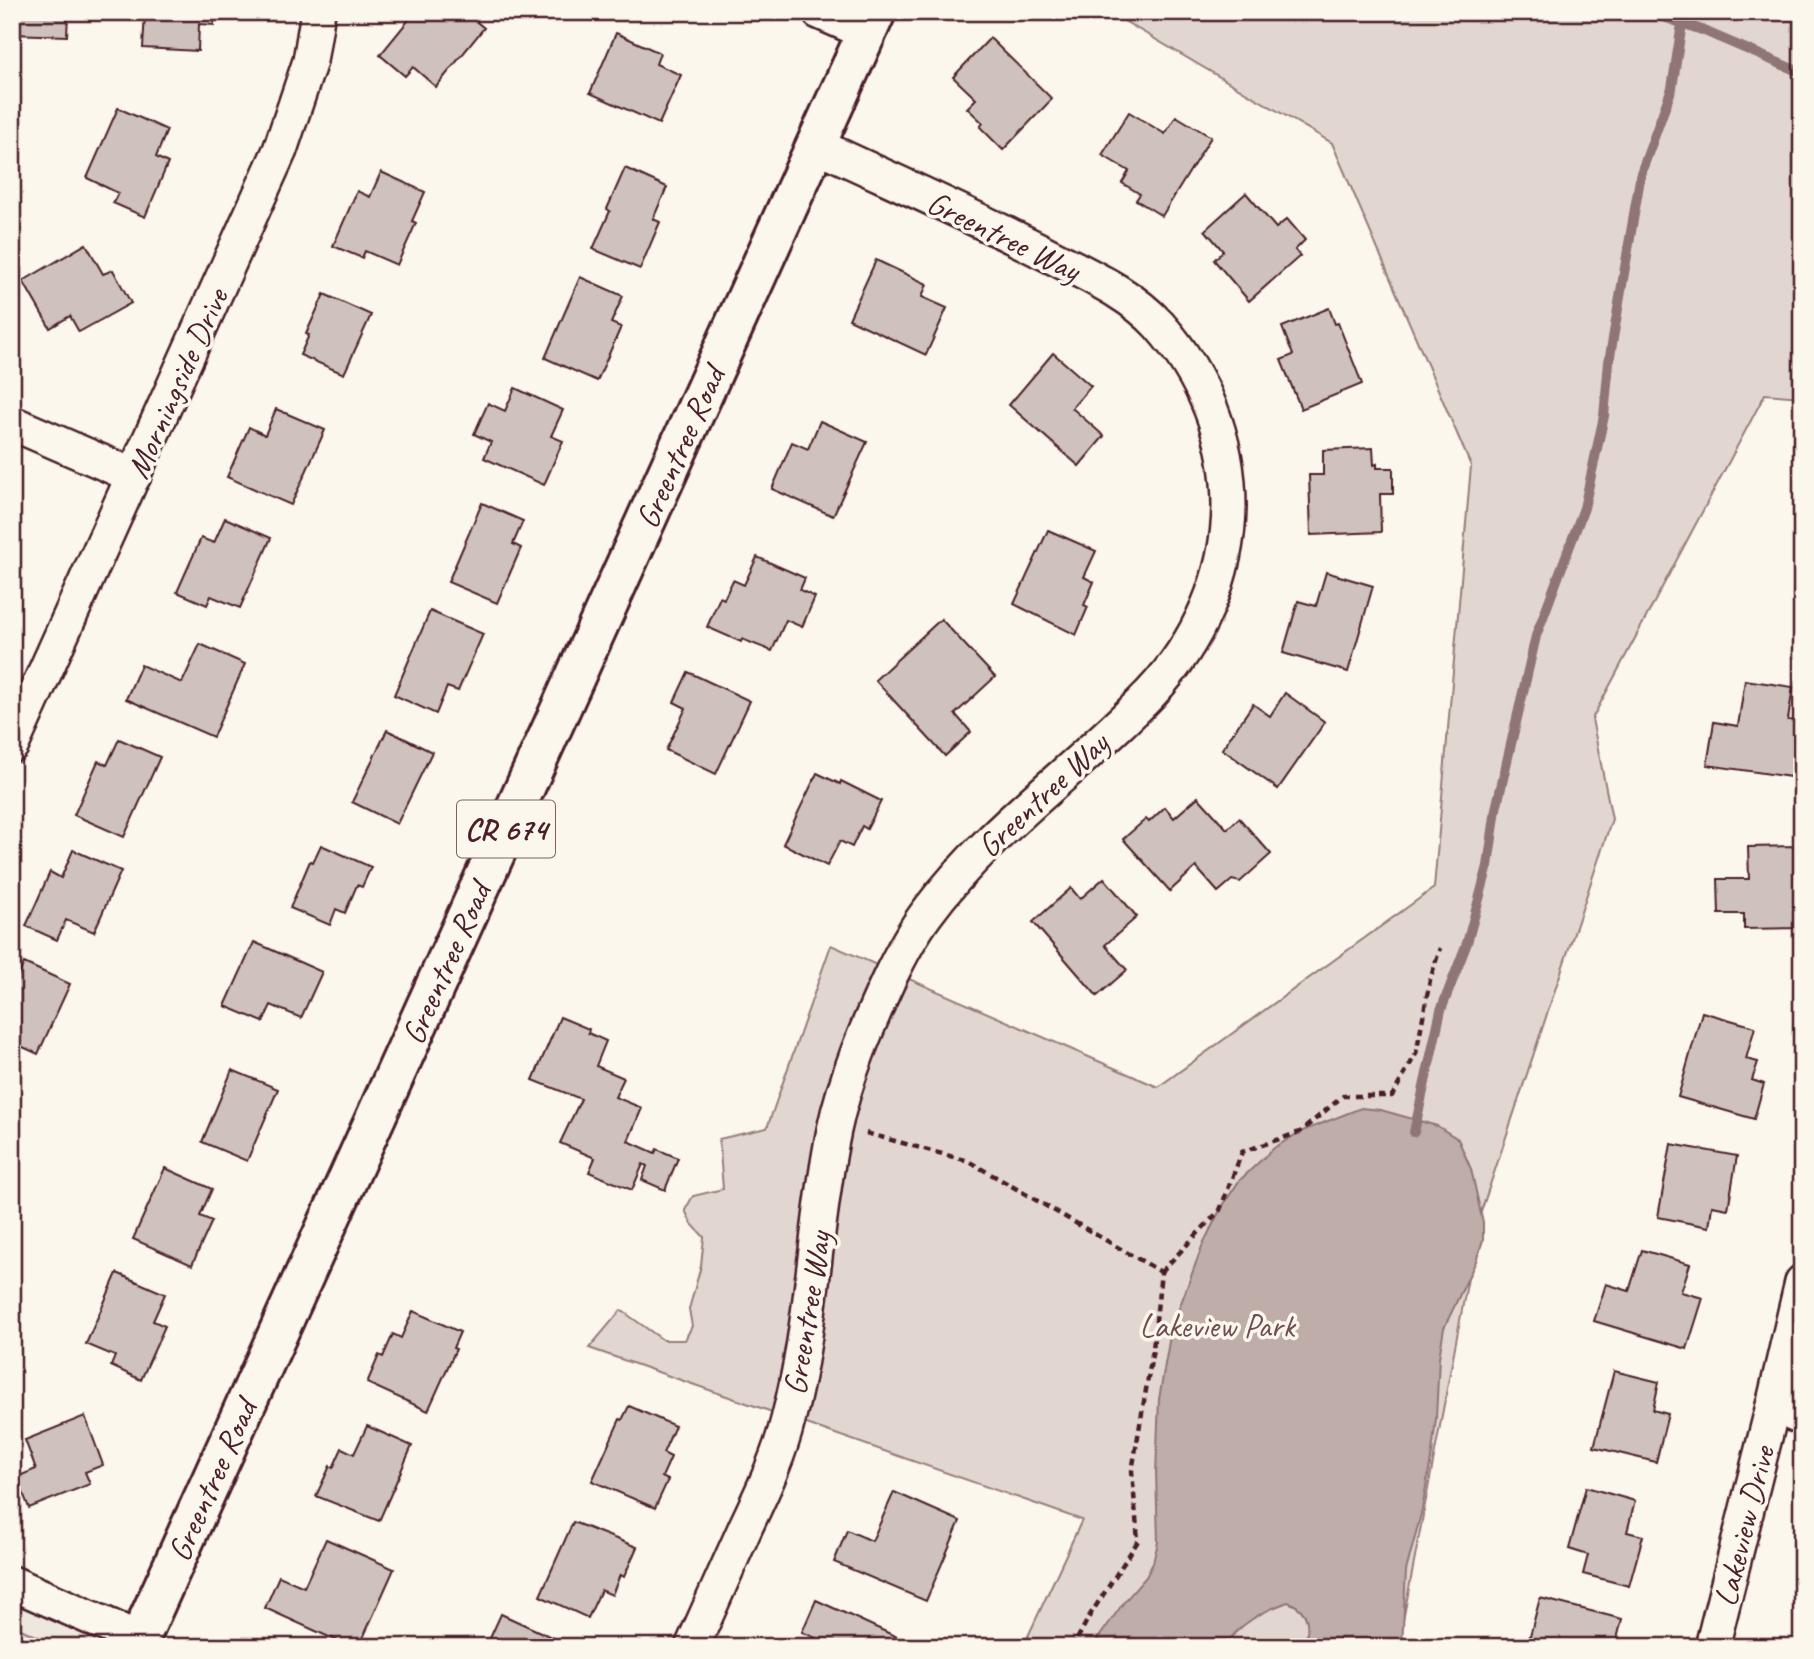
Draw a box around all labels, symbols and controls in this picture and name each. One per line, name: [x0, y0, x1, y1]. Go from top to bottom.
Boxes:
street label: Greentree Way: [920, 181, 1089, 292]
street label: Morningside Drive: [116, 280, 238, 485]
street label: Greentree Road: [626, 356, 736, 535]
street label: Greentree Way: [968, 721, 1119, 866]
road number: CR 674: [457, 800, 555, 858]
street label: Greentree Road: [392, 872, 502, 1051]
street label: Greentree Way: [773, 1226, 841, 1398]
park label: Lakeview Park: [1140, 1305, 1296, 1347]
street label: Greentree Road: [158, 1389, 268, 1568]
street label: Lakeview Drive: [1704, 1440, 1785, 1611]

